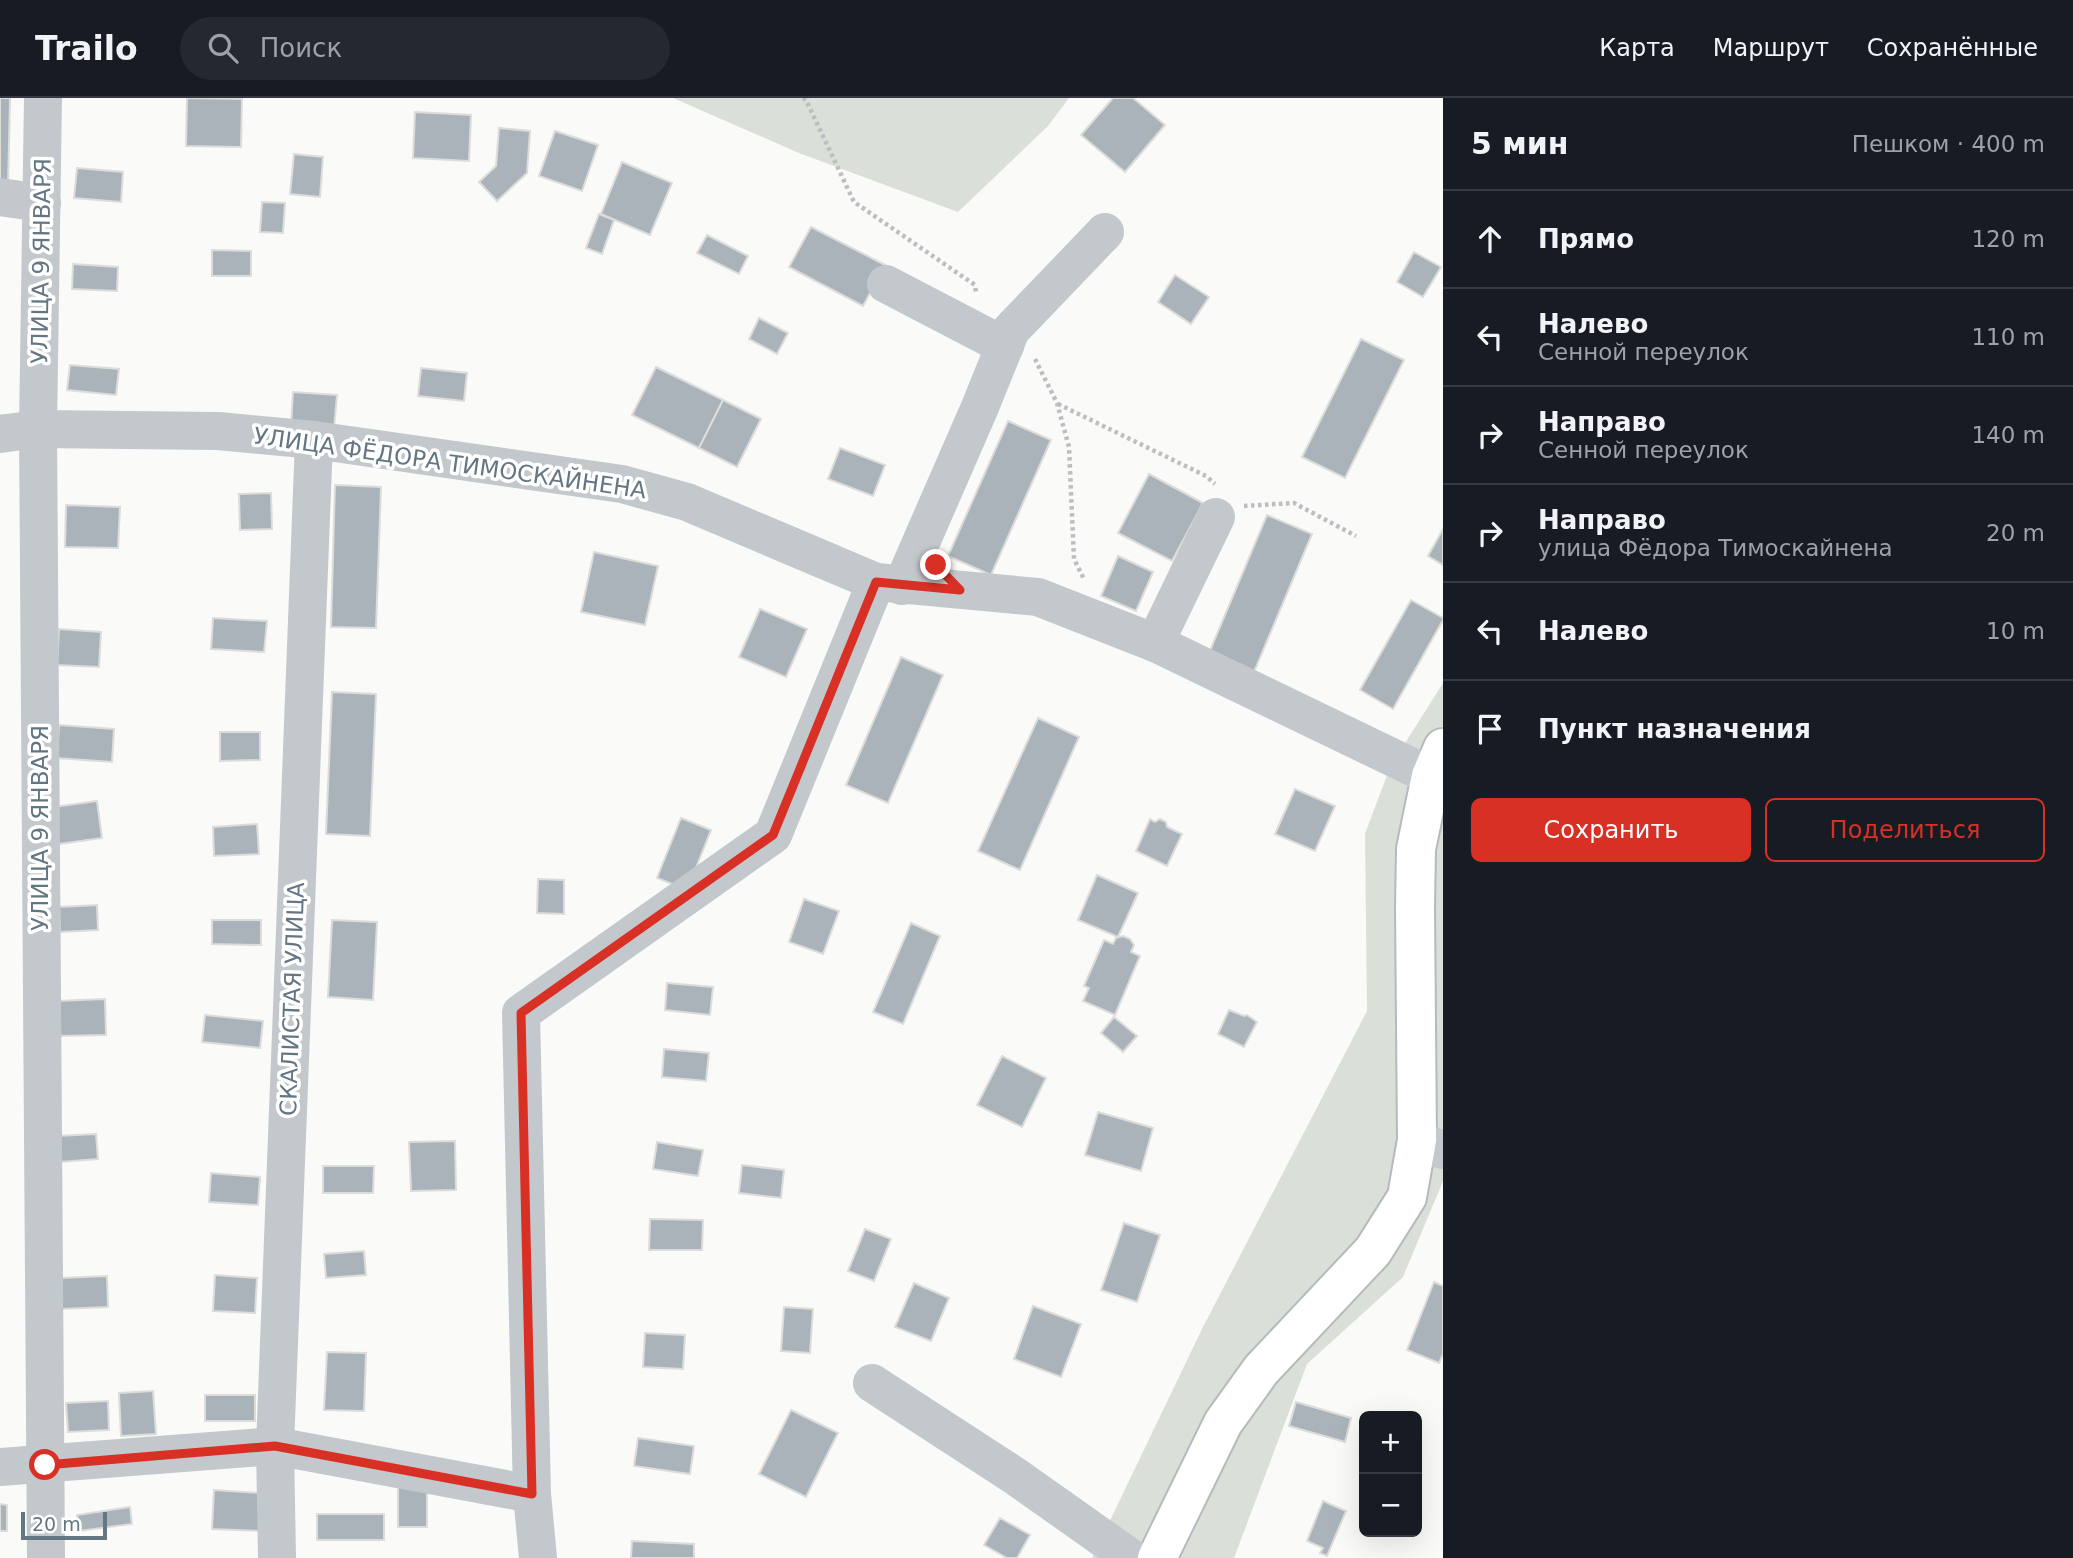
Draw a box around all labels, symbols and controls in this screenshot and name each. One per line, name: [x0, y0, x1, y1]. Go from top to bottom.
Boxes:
search box: [180, 17, 670, 80]
text: Trailo: [35, 29, 138, 68]
icon: search: [204, 29, 242, 67]
text: Поиск: [260, 33, 342, 63]
text: Карта: [1599, 34, 1675, 62]
text: Маршрут: [1713, 34, 1829, 62]
text: Сохранённые: [1867, 34, 2038, 62]
text: 5 мин: [1471, 126, 1569, 161]
text: Пешком · 400 m: [1852, 131, 2045, 157]
street label: УЛИЦА 9 ЯНВАРЯ: [26, 158, 56, 364]
icon: ahead: [1471, 220, 1509, 258]
text: Прямо: [1538, 224, 1634, 254]
text: 120 m: [1971, 226, 2045, 252]
text: Налево: [1538, 309, 1648, 339]
icon: left: [1471, 318, 1509, 356]
text: 110 m: [1971, 324, 2045, 350]
text: Сенной переулок: [1538, 339, 1749, 365]
text: Направо: [1538, 407, 1666, 437]
icon: right: [1471, 416, 1509, 454]
street label: УЛИЦА ФЁДОРА ТИМОСКАЙНЕНА: [252, 422, 648, 503]
text: 140 m: [1971, 422, 2045, 448]
text: Сенной переулок: [1538, 437, 1749, 463]
text: Направо: [1538, 505, 1666, 535]
icon: right: [1471, 514, 1509, 552]
text: 20 m: [1986, 520, 2045, 546]
text: улица Фёдора Тимоскайнена: [1538, 535, 1893, 561]
route end: [920, 549, 951, 580]
icon: left: [1471, 612, 1509, 650]
text: Налево: [1538, 616, 1648, 646]
text: 10 m: [1986, 618, 2045, 644]
icon: arrive: [1471, 710, 1509, 748]
text: Пункт назначения: [1538, 714, 1811, 744]
street label: УЛИЦА 9 ЯНВАРЯ: [27, 725, 53, 931]
button: Сохранить: [1471, 798, 1751, 862]
button: Поделиться: [1765, 798, 2045, 862]
street label: СКАЛИСТАЯ УЛИЦА: [275, 881, 309, 1116]
map controls: [1359, 1411, 1422, 1537]
button: +: [1359, 1411, 1422, 1474]
route start: [29, 1449, 60, 1480]
button: −: [1359, 1474, 1422, 1537]
scale bar: [21, 1509, 107, 1541]
text: 20 m: [32, 1513, 81, 1535]

